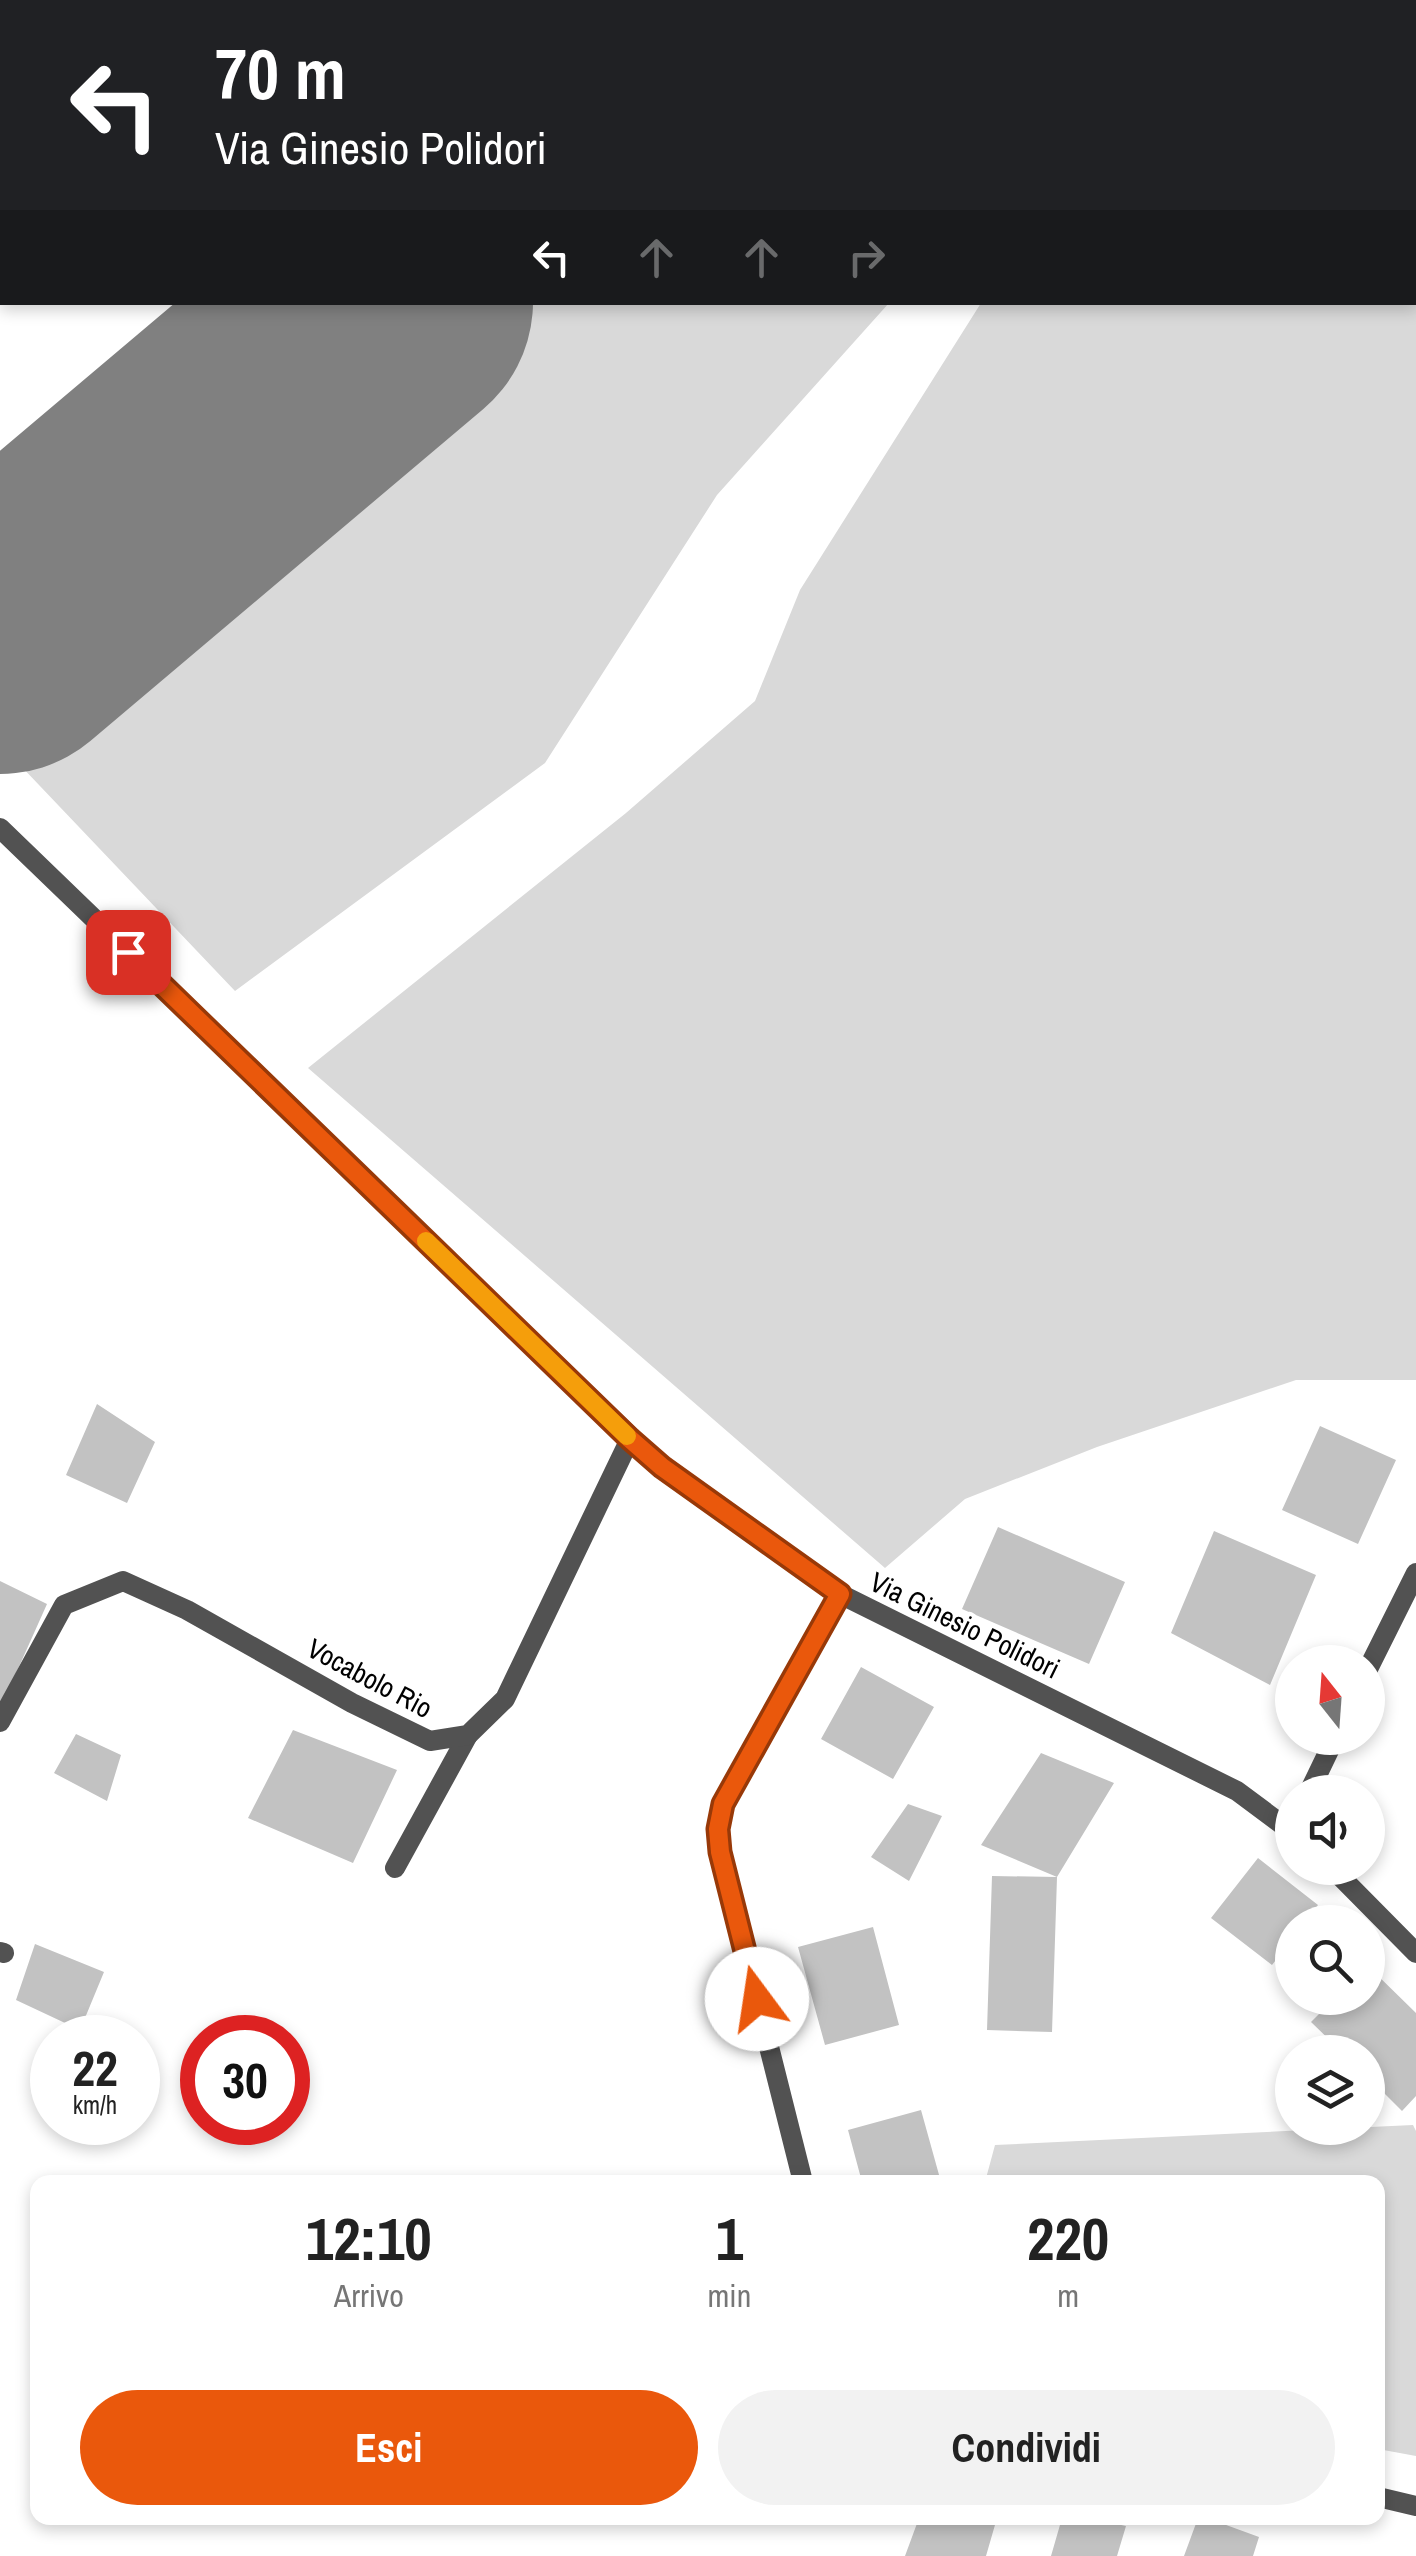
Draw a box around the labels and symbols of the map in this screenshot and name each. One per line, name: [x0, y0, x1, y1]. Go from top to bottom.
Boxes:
pin: [86, 910, 171, 995]
street label: Via Ginesio Polidori: [864, 1563, 1066, 1687]
street label: Vocabolo Rio: [301, 1629, 439, 1727]
north arrow: [1275, 1645, 1385, 1755]
position arrow: [705, 1947, 809, 2051]
speed limit sign: 30: [180, 2015, 310, 2145]

